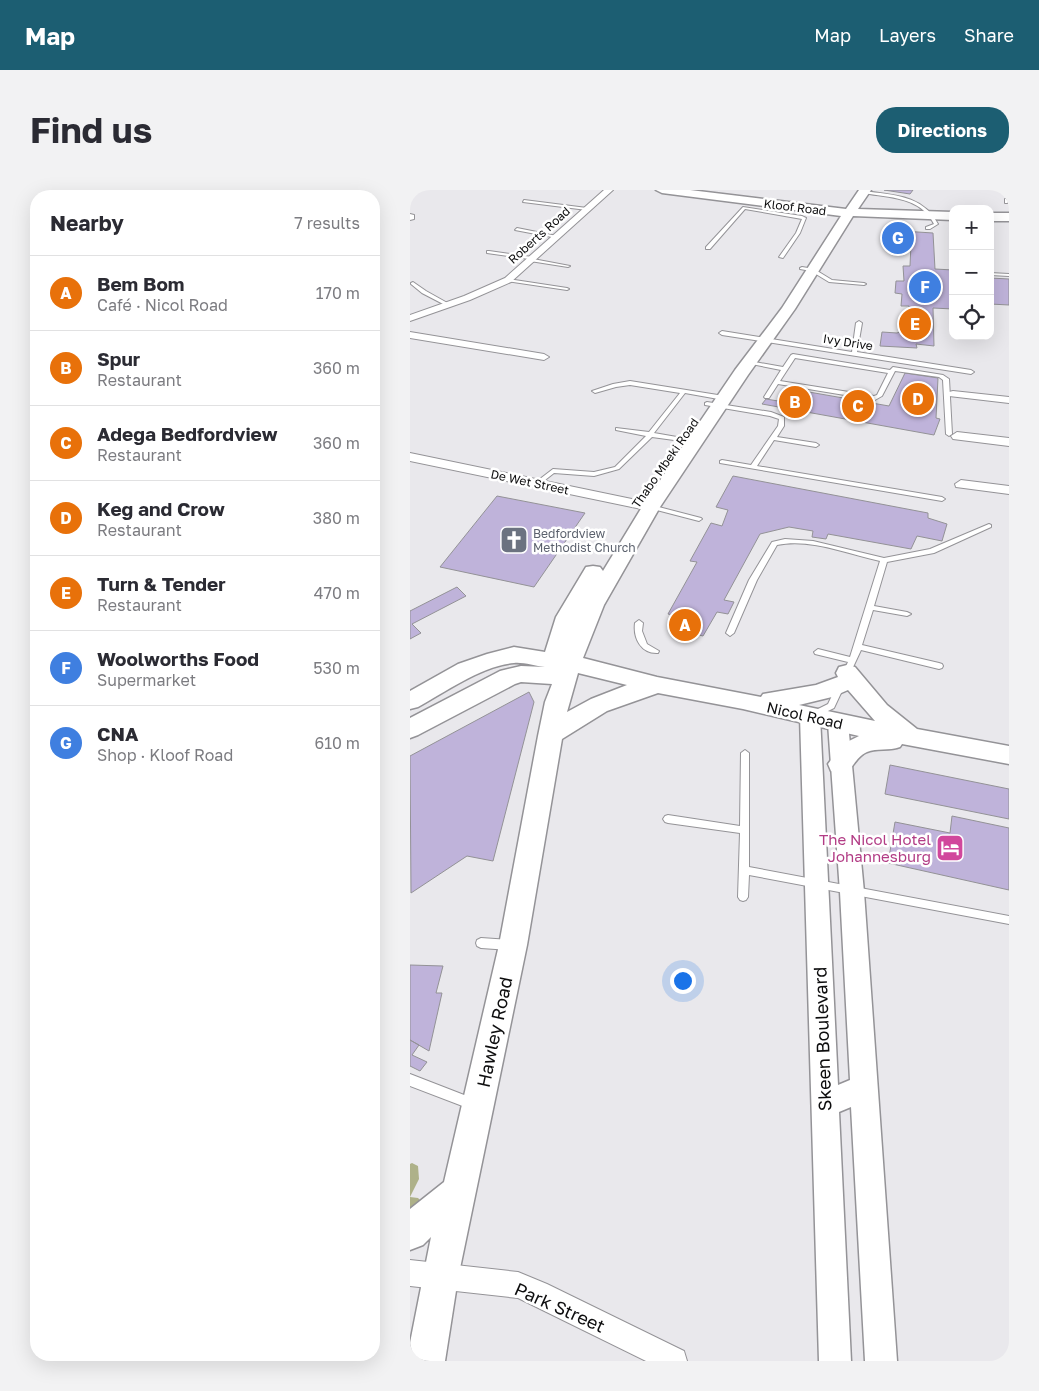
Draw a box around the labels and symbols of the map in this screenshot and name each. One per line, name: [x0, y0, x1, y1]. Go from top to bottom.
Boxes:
street label: Kloof Road: [763, 196, 827, 218]
street label: Roberts Road: [505, 203, 573, 267]
pin: G: [882, 219, 914, 257]
pin: F: [909, 268, 941, 306]
pin: E: [899, 305, 931, 343]
street label: Ivy Drive: [822, 331, 874, 353]
pin: D: [902, 380, 934, 418]
pin: B: [779, 383, 811, 421]
pin: C: [842, 387, 874, 425]
street label: Thabo Mbeki Road: [628, 415, 702, 511]
street label: De Wet Street: [489, 466, 571, 498]
church icon: Bedfordview Methodist Church: [499, 525, 529, 555]
place label: Bedfordview Methodist Church: [533, 526, 636, 555]
pin: A: [669, 606, 701, 644]
street label: Nicol Road: [765, 697, 845, 733]
place label: The Nicol Hotel Johannesburg: [819, 830, 931, 865]
hotel icon: The Nicol Hotel Johannesburg: [935, 833, 965, 863]
street label: Skeen Boulevard: [808, 966, 836, 1112]
your location: [670, 968, 696, 994]
street label: Hawley Road: [472, 975, 516, 1089]
street label: Park Street: [511, 1277, 609, 1337]

